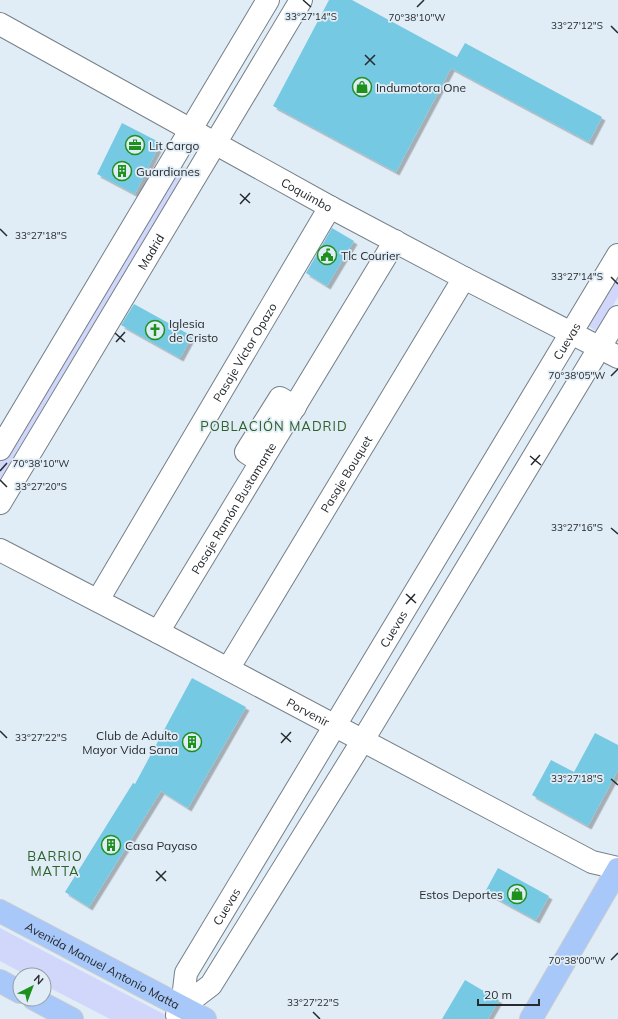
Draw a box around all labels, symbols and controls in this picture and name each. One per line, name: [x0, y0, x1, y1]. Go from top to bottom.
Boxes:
text: 33°27'14"S: [285, 10, 337, 23]
text: 70°38'10"W: [389, 11, 445, 24]
text: 33°27'12"S: [551, 19, 603, 32]
shop icon: Indumotora One: [351, 76, 373, 98]
place label: Indumotora One: [376, 80, 466, 95]
office icon: Lit Cargo: [124, 134, 146, 156]
place label: Lit Cargo: [149, 138, 199, 153]
building icon: Guardianes: [111, 160, 133, 182]
place label: Guardianes: [136, 164, 200, 179]
street label: Coquimbo: [279, 174, 335, 214]
text: 33°27'18"S: [15, 229, 67, 242]
street label: Madrid: [134, 231, 167, 272]
public building icon: Tlc Courier: [316, 244, 338, 266]
place label: Tlc Courier: [341, 248, 400, 263]
text: 33°27'14"S: [551, 270, 603, 283]
street label: Pasaje Víctor Opazo: [209, 300, 280, 404]
place label: Iglesia de Cristo: [169, 316, 218, 345]
church icon: Iglesia de Cristo: [144, 319, 166, 341]
street label: Cuevas: [549, 319, 583, 362]
text: 70°38'05"W: [549, 369, 605, 382]
district label: POBLACIÓN MADRID: [200, 418, 348, 434]
street label: Pasaje Bouquet: [317, 433, 375, 515]
street label: Pasaje Ramón Bustamante: [188, 439, 279, 577]
text: 70°38'10"W: [13, 457, 69, 470]
text: 33°27'20"S: [15, 480, 67, 493]
text: 33°27'16"S: [551, 521, 603, 534]
street label: Cuevas: [376, 607, 410, 650]
street label: Porvenir: [284, 694, 333, 729]
place label: Club de Adulto Mayor Vida Sana: [82, 728, 178, 757]
text: 33°27'22"S: [15, 731, 67, 744]
building icon: Club de Adulto Mayor Vida Sana: [181, 731, 203, 753]
text: 33°27'18"S: [551, 772, 603, 785]
building icon: Casa Payaso: [100, 834, 122, 856]
place label: Casa Payaso: [125, 838, 198, 853]
district label: BARRIO MATTA: [27, 848, 83, 879]
shop icon: Estos Deportes: [506, 883, 528, 905]
street label: Cuevas: [209, 885, 243, 928]
place label: Estos Deportes: [419, 887, 503, 902]
street label: Avenida Manuel Antonio Matta: [23, 918, 182, 1012]
text: 70°38'00"W: [549, 954, 605, 967]
north arrow: [12, 967, 52, 1007]
text: N: [31, 972, 46, 988]
scale bar: [478, 981, 539, 1007]
text: 20 m: [484, 987, 512, 1002]
text: 33°27'22"S: [287, 996, 339, 1009]

